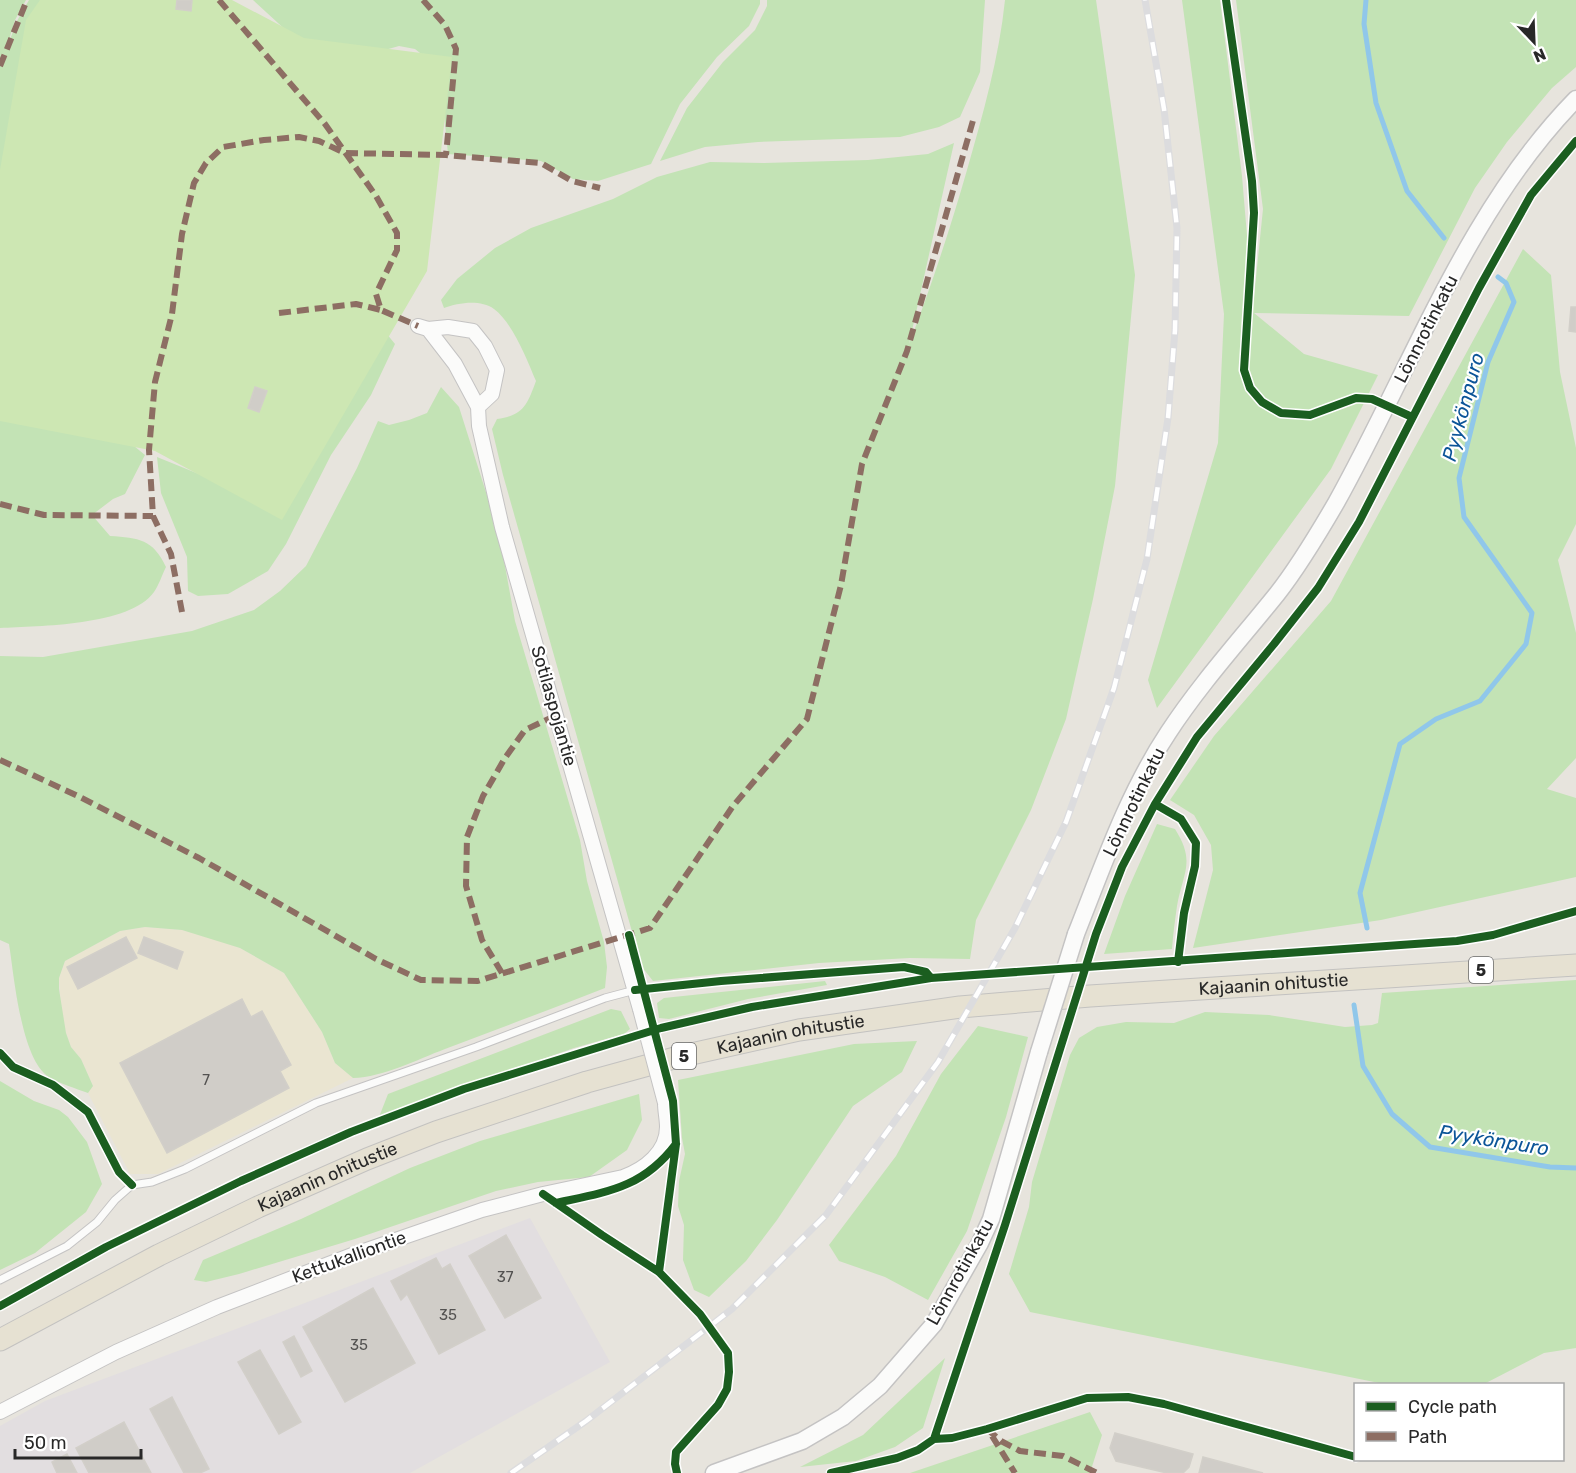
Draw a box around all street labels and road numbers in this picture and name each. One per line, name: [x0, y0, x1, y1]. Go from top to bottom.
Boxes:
street label: Lönnrotinkatu: [1389, 271, 1463, 387]
street label: Sotilaspojantie: [526, 643, 582, 769]
street label: Lönnrotinkatu: [1098, 744, 1170, 860]
road number: 5: [1469, 957, 1493, 983]
street label: Kajaanin ohitustie: [1198, 969, 1349, 1000]
street label: Kajaanin ohitustie: [715, 1010, 866, 1059]
road number: 5: [672, 1043, 696, 1069]
street label: Kajaanin ohitustie: [254, 1137, 400, 1217]
street label: Lönnrotinkatu: [922, 1215, 998, 1329]
street label: Kettukalliontie: [289, 1226, 409, 1288]

